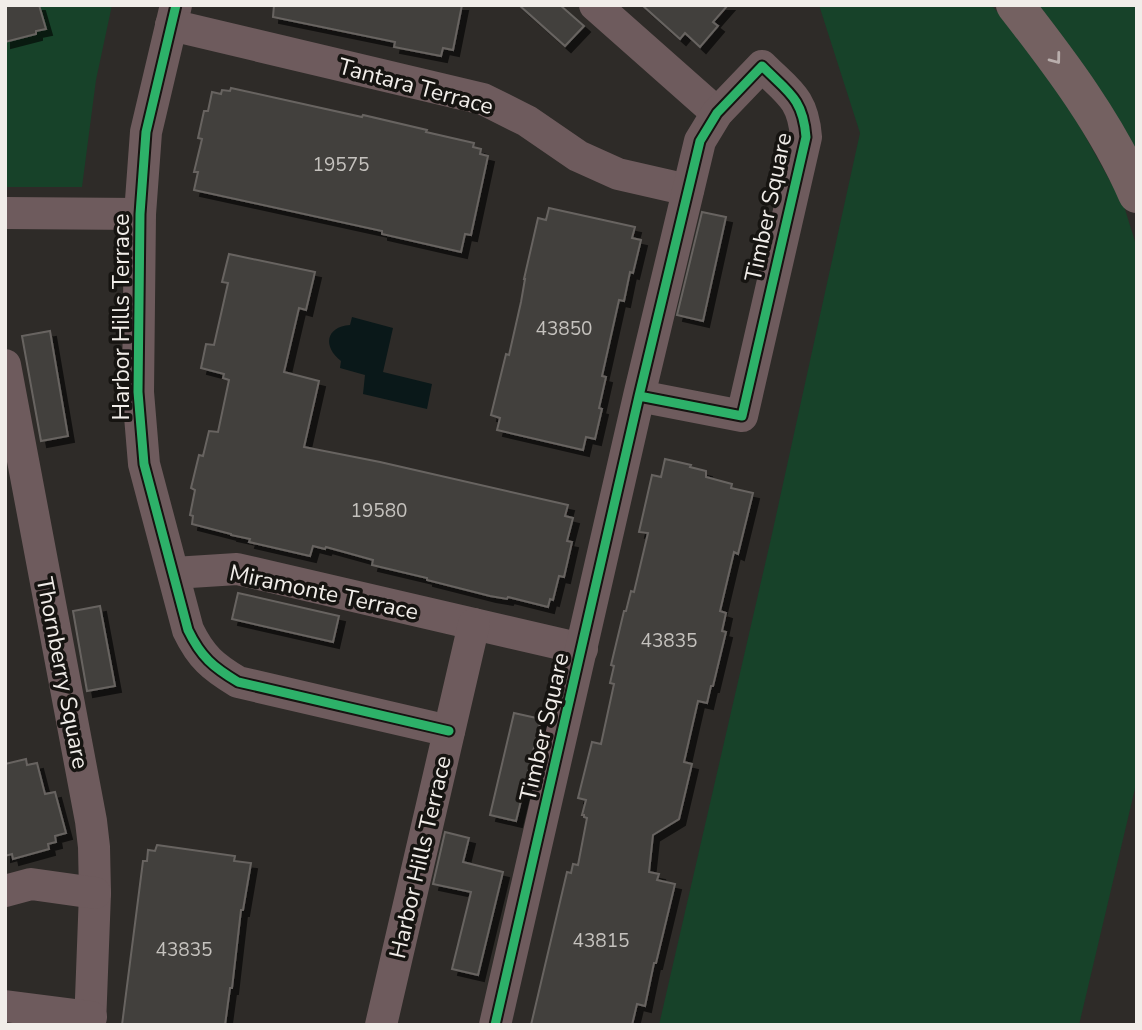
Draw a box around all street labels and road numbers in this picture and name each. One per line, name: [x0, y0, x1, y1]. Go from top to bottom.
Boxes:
street label: Tantara Terrace: [335, 51, 497, 122]
street label: Timber Square: [738, 130, 799, 284]
street label: Harbor Hills Terrace: [106, 213, 137, 421]
street label: Miramonte Terrace: [227, 557, 421, 628]
street label: Thornberry Square: [29, 575, 96, 772]
street label: Timber Square: [512, 650, 577, 804]
street label: Harbor Hills Terrace: [382, 753, 459, 961]

